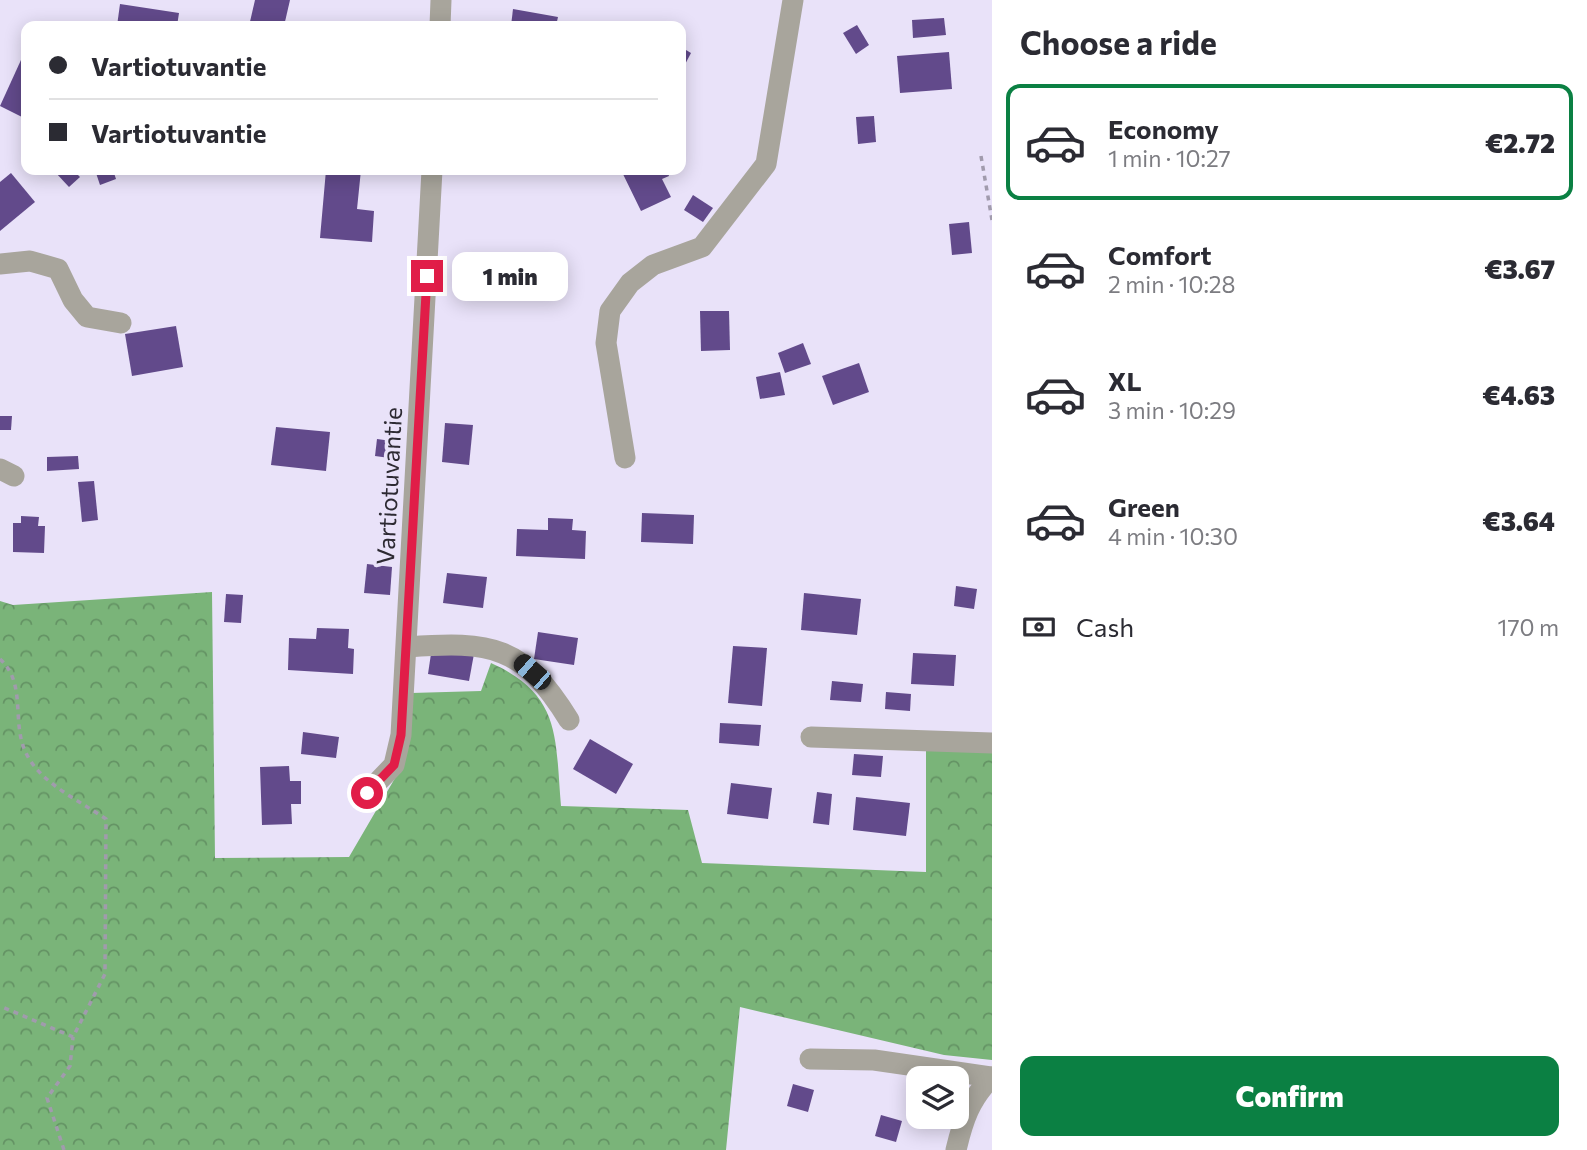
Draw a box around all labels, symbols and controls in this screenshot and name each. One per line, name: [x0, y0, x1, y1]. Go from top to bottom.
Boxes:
text: Choose a ride: [1020, 22, 1217, 62]
text: Vartiotuvantie: [91, 50, 266, 81]
icon: car: [1024, 111, 1087, 174]
text: Economy: [1108, 113, 1219, 144]
text: Vartiotuvantie: [91, 117, 266, 148]
text: €2.72: [1485, 127, 1555, 158]
text: 1 min · 10:27: [1108, 144, 1231, 172]
icon: car: [1024, 237, 1087, 300]
text: Comfort: [1108, 239, 1211, 270]
callout: 1 min: [452, 252, 567, 300]
text: €3.67: [1484, 253, 1555, 284]
route end: [411, 260, 443, 292]
text: 1 min: [482, 262, 538, 290]
text: 2 min · 10:28: [1108, 270, 1235, 298]
icon: car: [1024, 363, 1087, 426]
text: XL: [1108, 365, 1142, 396]
text: €4.63: [1482, 379, 1555, 410]
text: 3 min · 10:29: [1108, 396, 1236, 424]
street label: Vartiotuvantie: [370, 406, 407, 565]
icon: car: [1024, 489, 1087, 552]
text: Green: [1108, 491, 1180, 522]
text: €3.64: [1482, 505, 1555, 536]
text: 4 min · 10:30: [1108, 522, 1238, 550]
icon: cash: [1020, 608, 1058, 646]
text: Cash: [1076, 611, 1134, 642]
text: 170 m: [1498, 613, 1559, 641]
car: [510, 650, 555, 694]
route start: [351, 777, 383, 809]
button: Confirm: [1020, 1056, 1559, 1136]
map controls: [906, 1066, 969, 1129]
button: layers: [906, 1066, 969, 1129]

